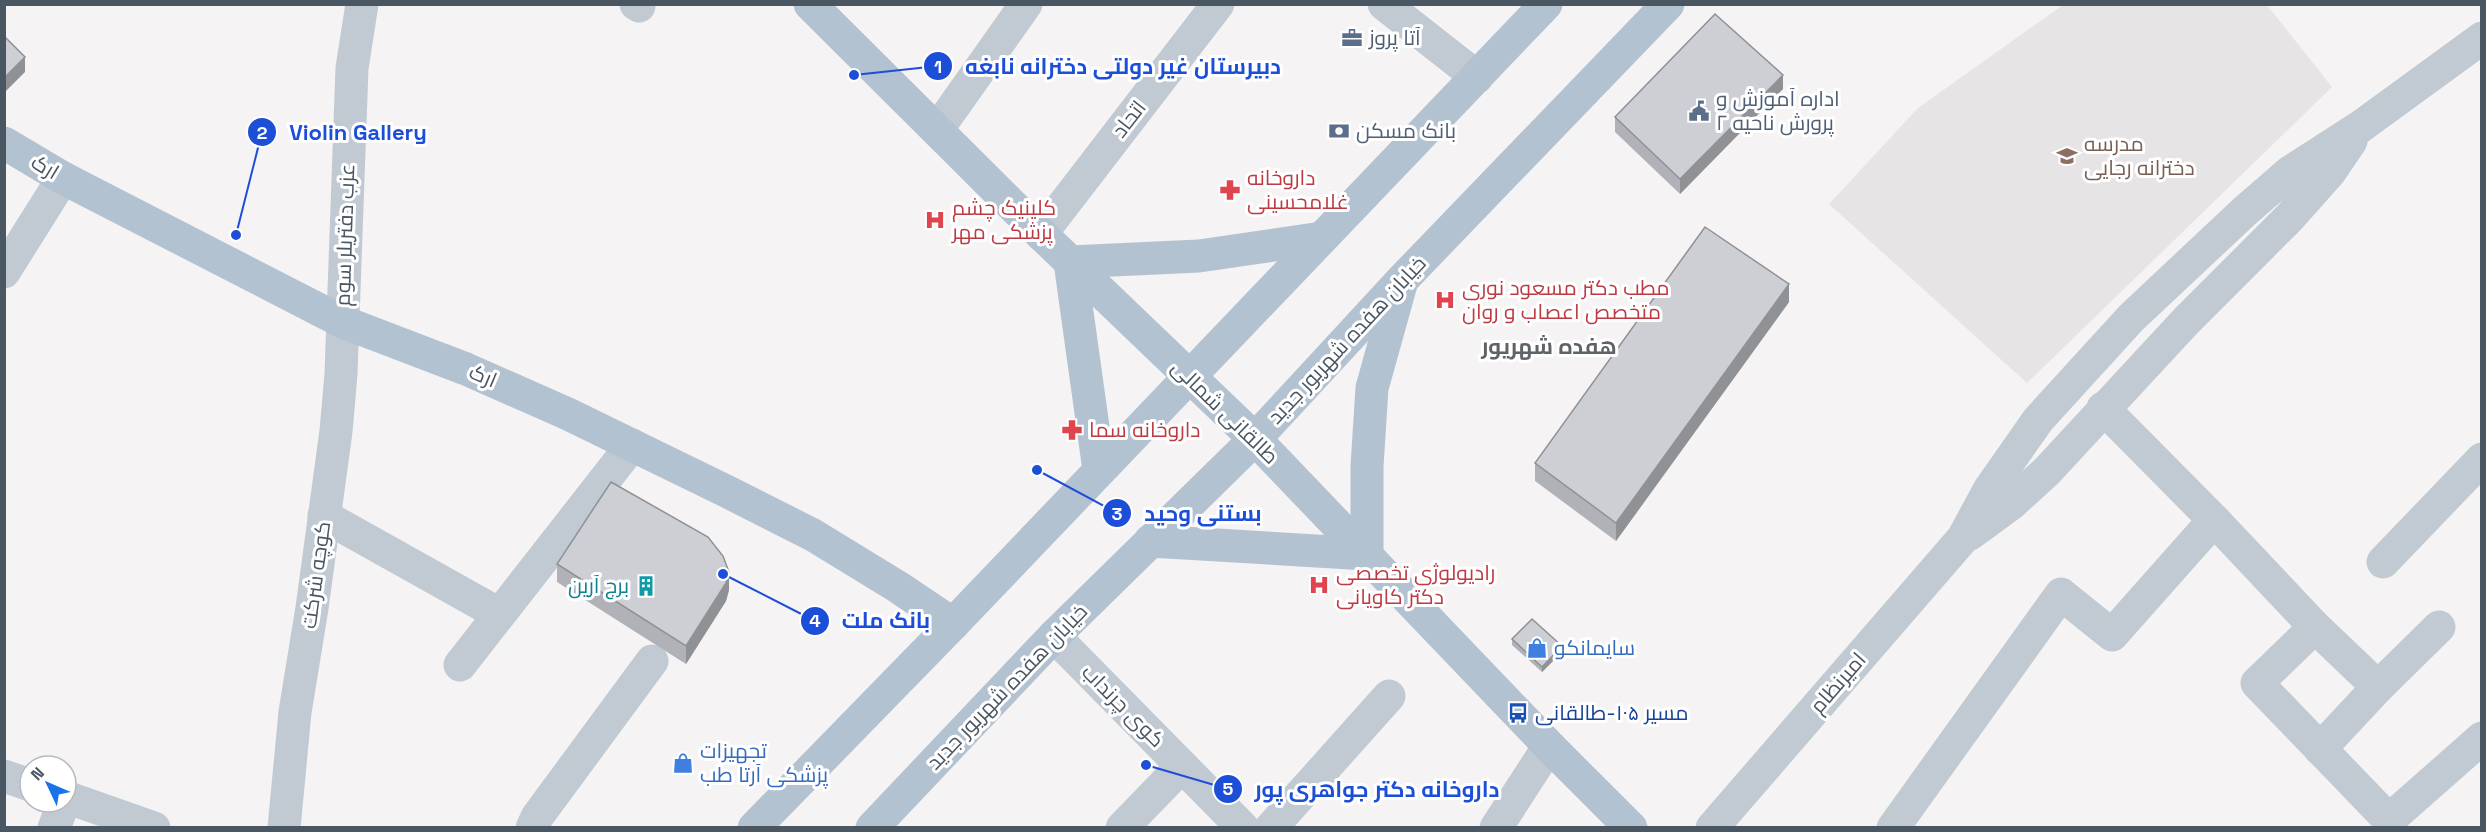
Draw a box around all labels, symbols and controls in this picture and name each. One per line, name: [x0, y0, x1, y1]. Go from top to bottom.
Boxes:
place label: آتا پروز: [1368, 24, 1421, 52]
office icon: آتا پروز: [1340, 26, 1364, 50]
callout: دبیرستان غیر دولتی دخترانه نابغه: [923, 46, 1293, 86]
text: دبیرستان غیر دولتی دخترانه نابغه: [965, 52, 1281, 80]
text: 1: [934, 55, 942, 78]
place label: اداره آموزش و پرورش ناحیه ۲: [1716, 85, 1840, 137]
street label: اتحاد: [1106, 95, 1152, 143]
public building icon: اداره آموزش و پرورش ناحیه ۲: [1687, 99, 1711, 123]
callout: Violin Gallery: [247, 112, 439, 152]
place label: بانک مسکن: [1356, 117, 1456, 144]
text: Violin Gallery: [289, 118, 427, 146]
bank icon: بانک مسکن: [1327, 119, 1351, 143]
text: 2: [257, 121, 268, 144]
place label: مدرسه دخترانه رجایی: [2084, 130, 2195, 181]
school or university icon: مدرسه دخترانه رجایی: [2055, 144, 2079, 168]
street label: ارک: [26, 148, 64, 185]
street label: عزب دفتریلر سوم: [329, 163, 361, 307]
place label: داروخانه غلامحسینی: [1247, 164, 1349, 215]
pharmacy icon: داروخانه غلامحسینی: [1218, 178, 1242, 202]
place label: کلینیک چشم پزشکی مهر: [951, 194, 1056, 246]
hospital icon: کلینیک چشم پزشکی مهر: [923, 208, 947, 232]
street label: خیابان هفده شهریور جدید: [1262, 250, 1432, 429]
place label: مطب دکتر مسعود نوری متخصص اعصاب و روان: [1462, 274, 1670, 325]
hospital icon: مطب دکتر مسعود نوری متخصص اعصاب و روان: [1433, 288, 1457, 312]
district label: هفده شهریور: [1480, 332, 1617, 360]
street label: طالقانی شمالی: [1166, 354, 1285, 470]
street label: ارک: [465, 358, 501, 393]
place label: داروخانه سما: [1089, 416, 1201, 443]
pharmacy icon: داروخانه سما: [1060, 418, 1084, 442]
callout: بستنی وحید: [1102, 493, 1274, 533]
text: بستنی وحید: [1144, 499, 1262, 527]
text: 3: [1112, 502, 1123, 525]
street label: کوچه شرکت: [295, 520, 337, 630]
place label: رادیولوژی تخصصی دکتر کاویانی: [1336, 559, 1495, 610]
place label: برج آرین: [568, 572, 629, 600]
hospital icon: رادیولوژی تخصصی دکتر کاویانی: [1307, 573, 1331, 597]
building icon: برج آرین: [634, 574, 658, 598]
street label: خیابان هفده شهریور جدید: [920, 598, 1093, 775]
callout: بانک ملت: [800, 601, 942, 641]
text: بانک ملت: [842, 606, 930, 634]
text: 4: [809, 609, 821, 632]
place label: سایمانکو: [1554, 634, 1635, 661]
shop icon: سایمانکو: [1525, 636, 1549, 660]
street label: امیرنظام: [1804, 647, 1872, 719]
street label: کوی چرنداب: [1075, 658, 1171, 754]
place label: مسیر ۱۰۵-طالقانی: [1535, 699, 1689, 726]
bus stop icon: مسیر ۱۰۵-طالقانی: [1506, 701, 1530, 725]
place label: تجهیزات پزشکی آرتا طب: [700, 737, 829, 789]
shop icon: تجهیزات پزشکی آرتا طب: [671, 751, 695, 775]
north arrow: [18, 754, 78, 814]
text: N: [26, 763, 49, 785]
callout: داروخانه دکتر جواهری پور: [1213, 769, 1512, 809]
text: داروخانه دکتر جواهری پور: [1253, 775, 1500, 805]
text: 5: [1223, 777, 1234, 800]

